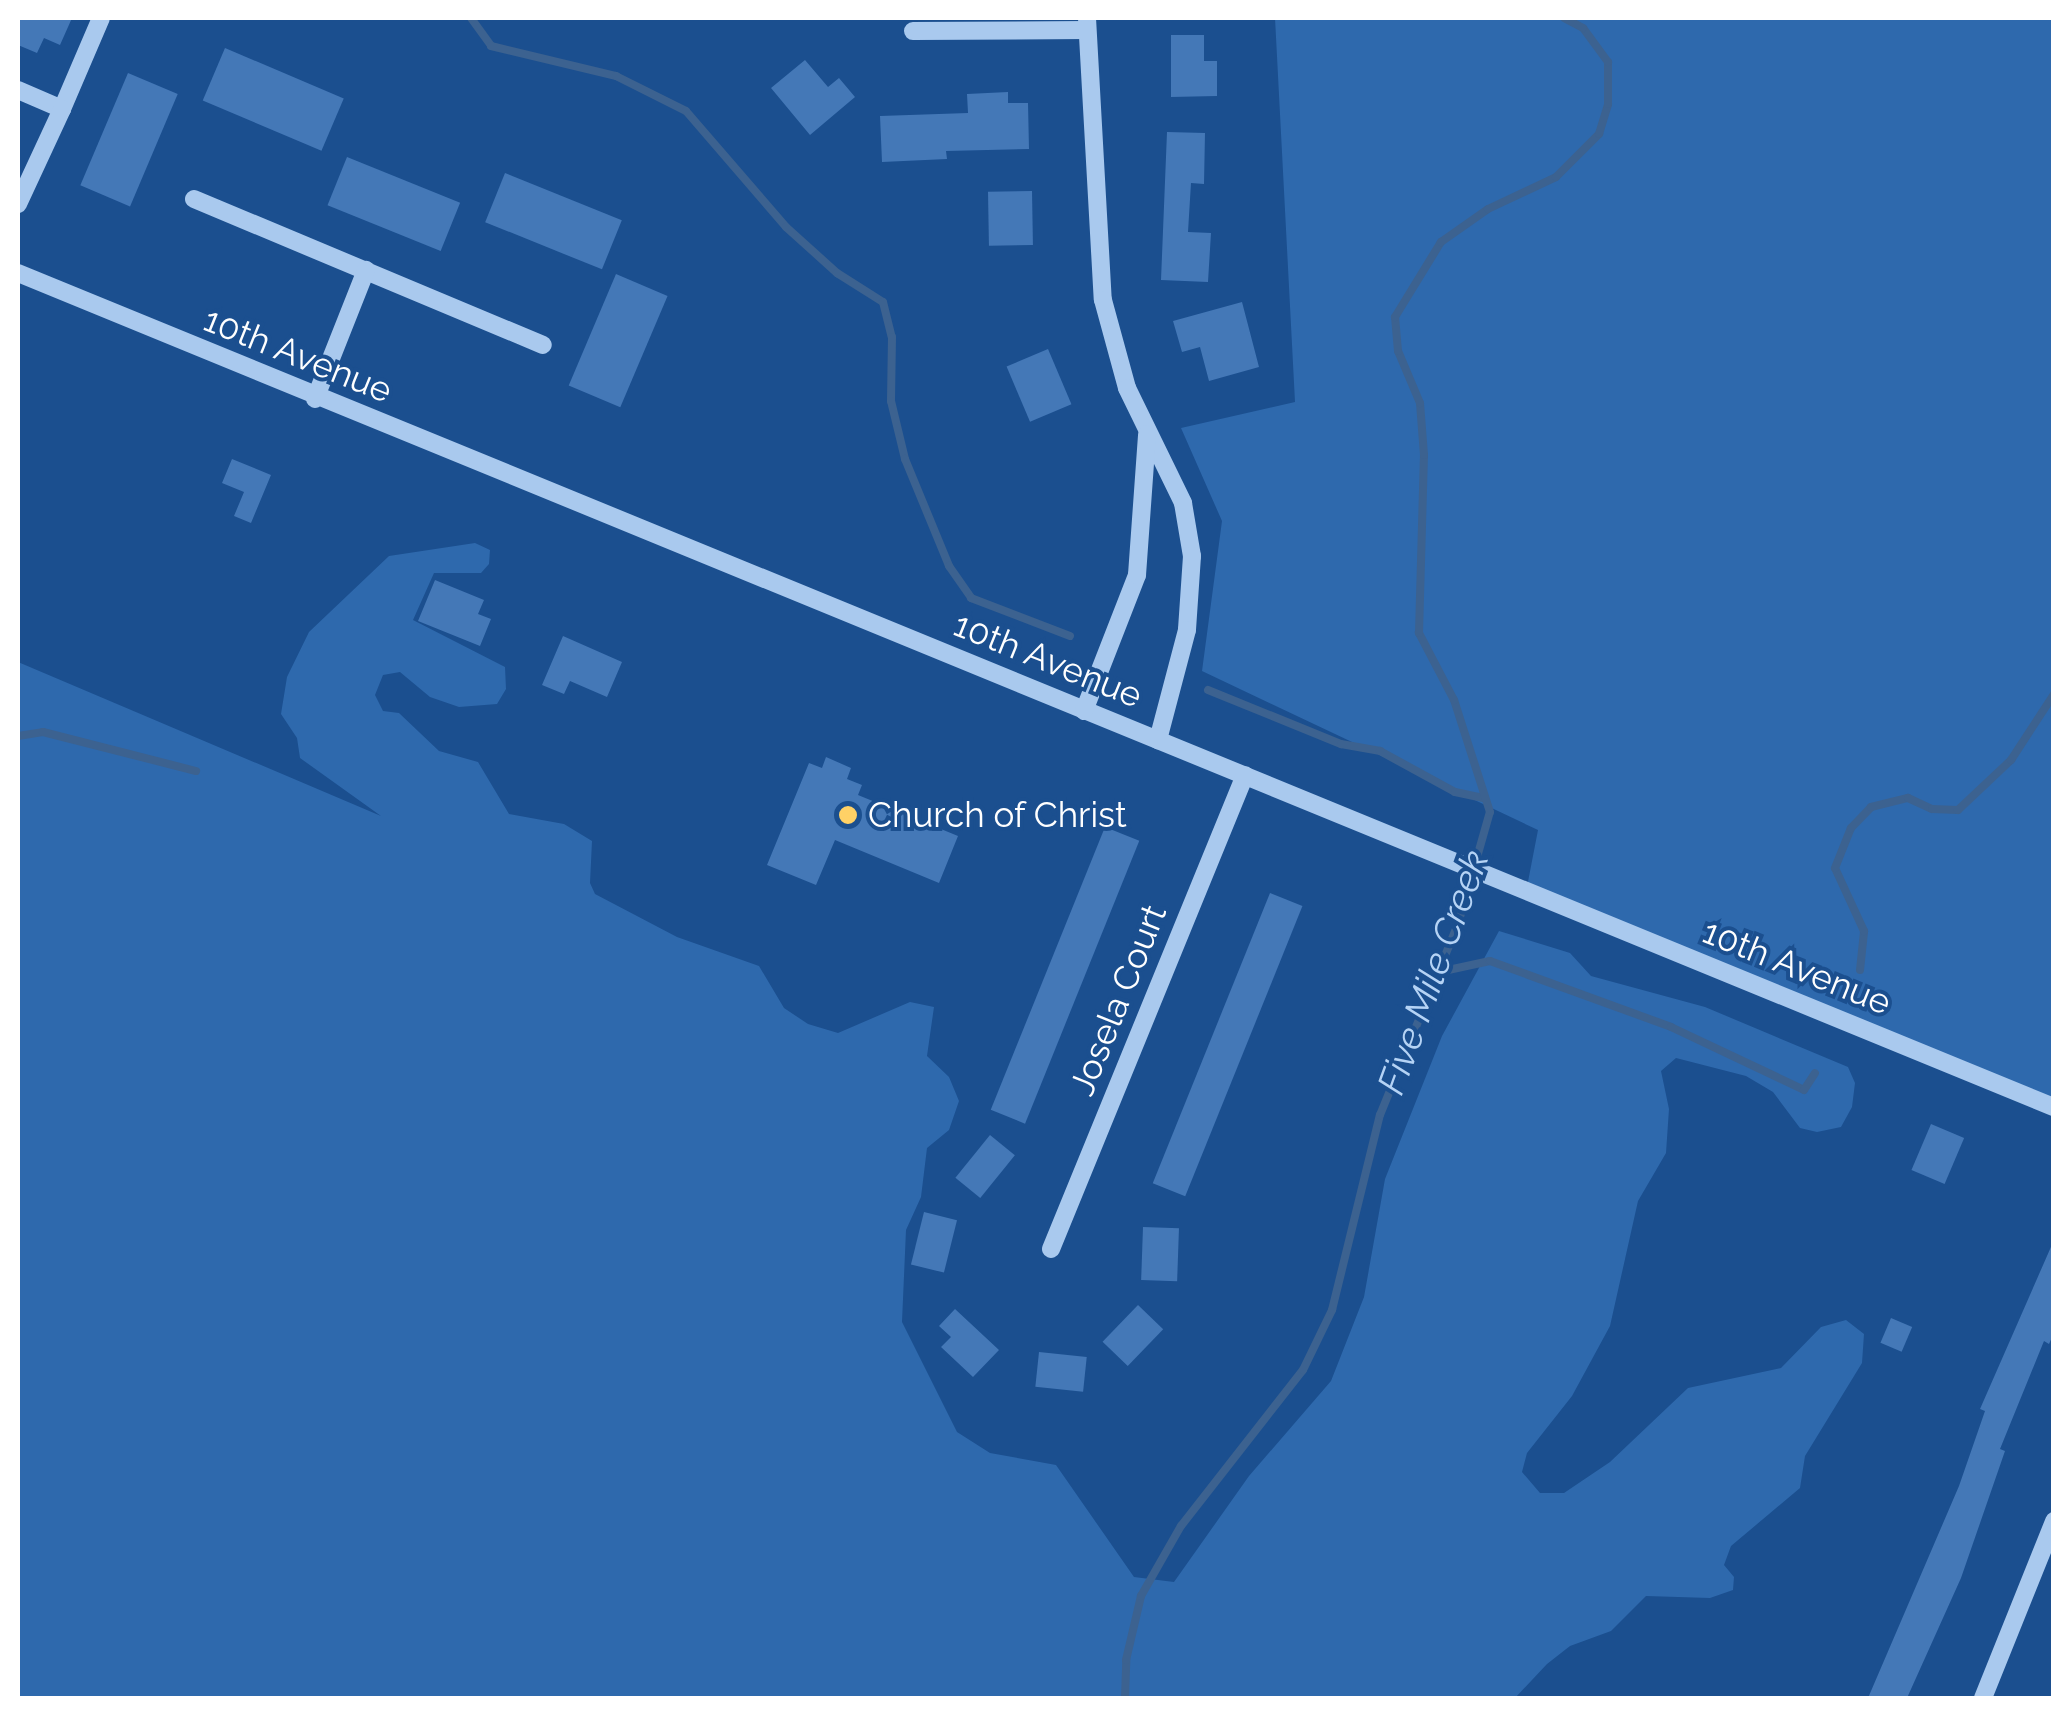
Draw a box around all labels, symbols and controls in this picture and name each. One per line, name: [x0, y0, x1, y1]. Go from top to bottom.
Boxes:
street label: 10th Avenue: [197, 298, 399, 412]
street label: 10th Avenue: [947, 603, 1149, 717]
place label: Church of Christ: [868, 794, 1127, 836]
marker: Church of Christ: [837, 804, 859, 826]
water label: Five Mile Creek: [1368, 844, 1498, 1100]
street label: Josela Court: [1061, 899, 1175, 1101]
street label: 10th Avenue: [1696, 910, 1898, 1024]

